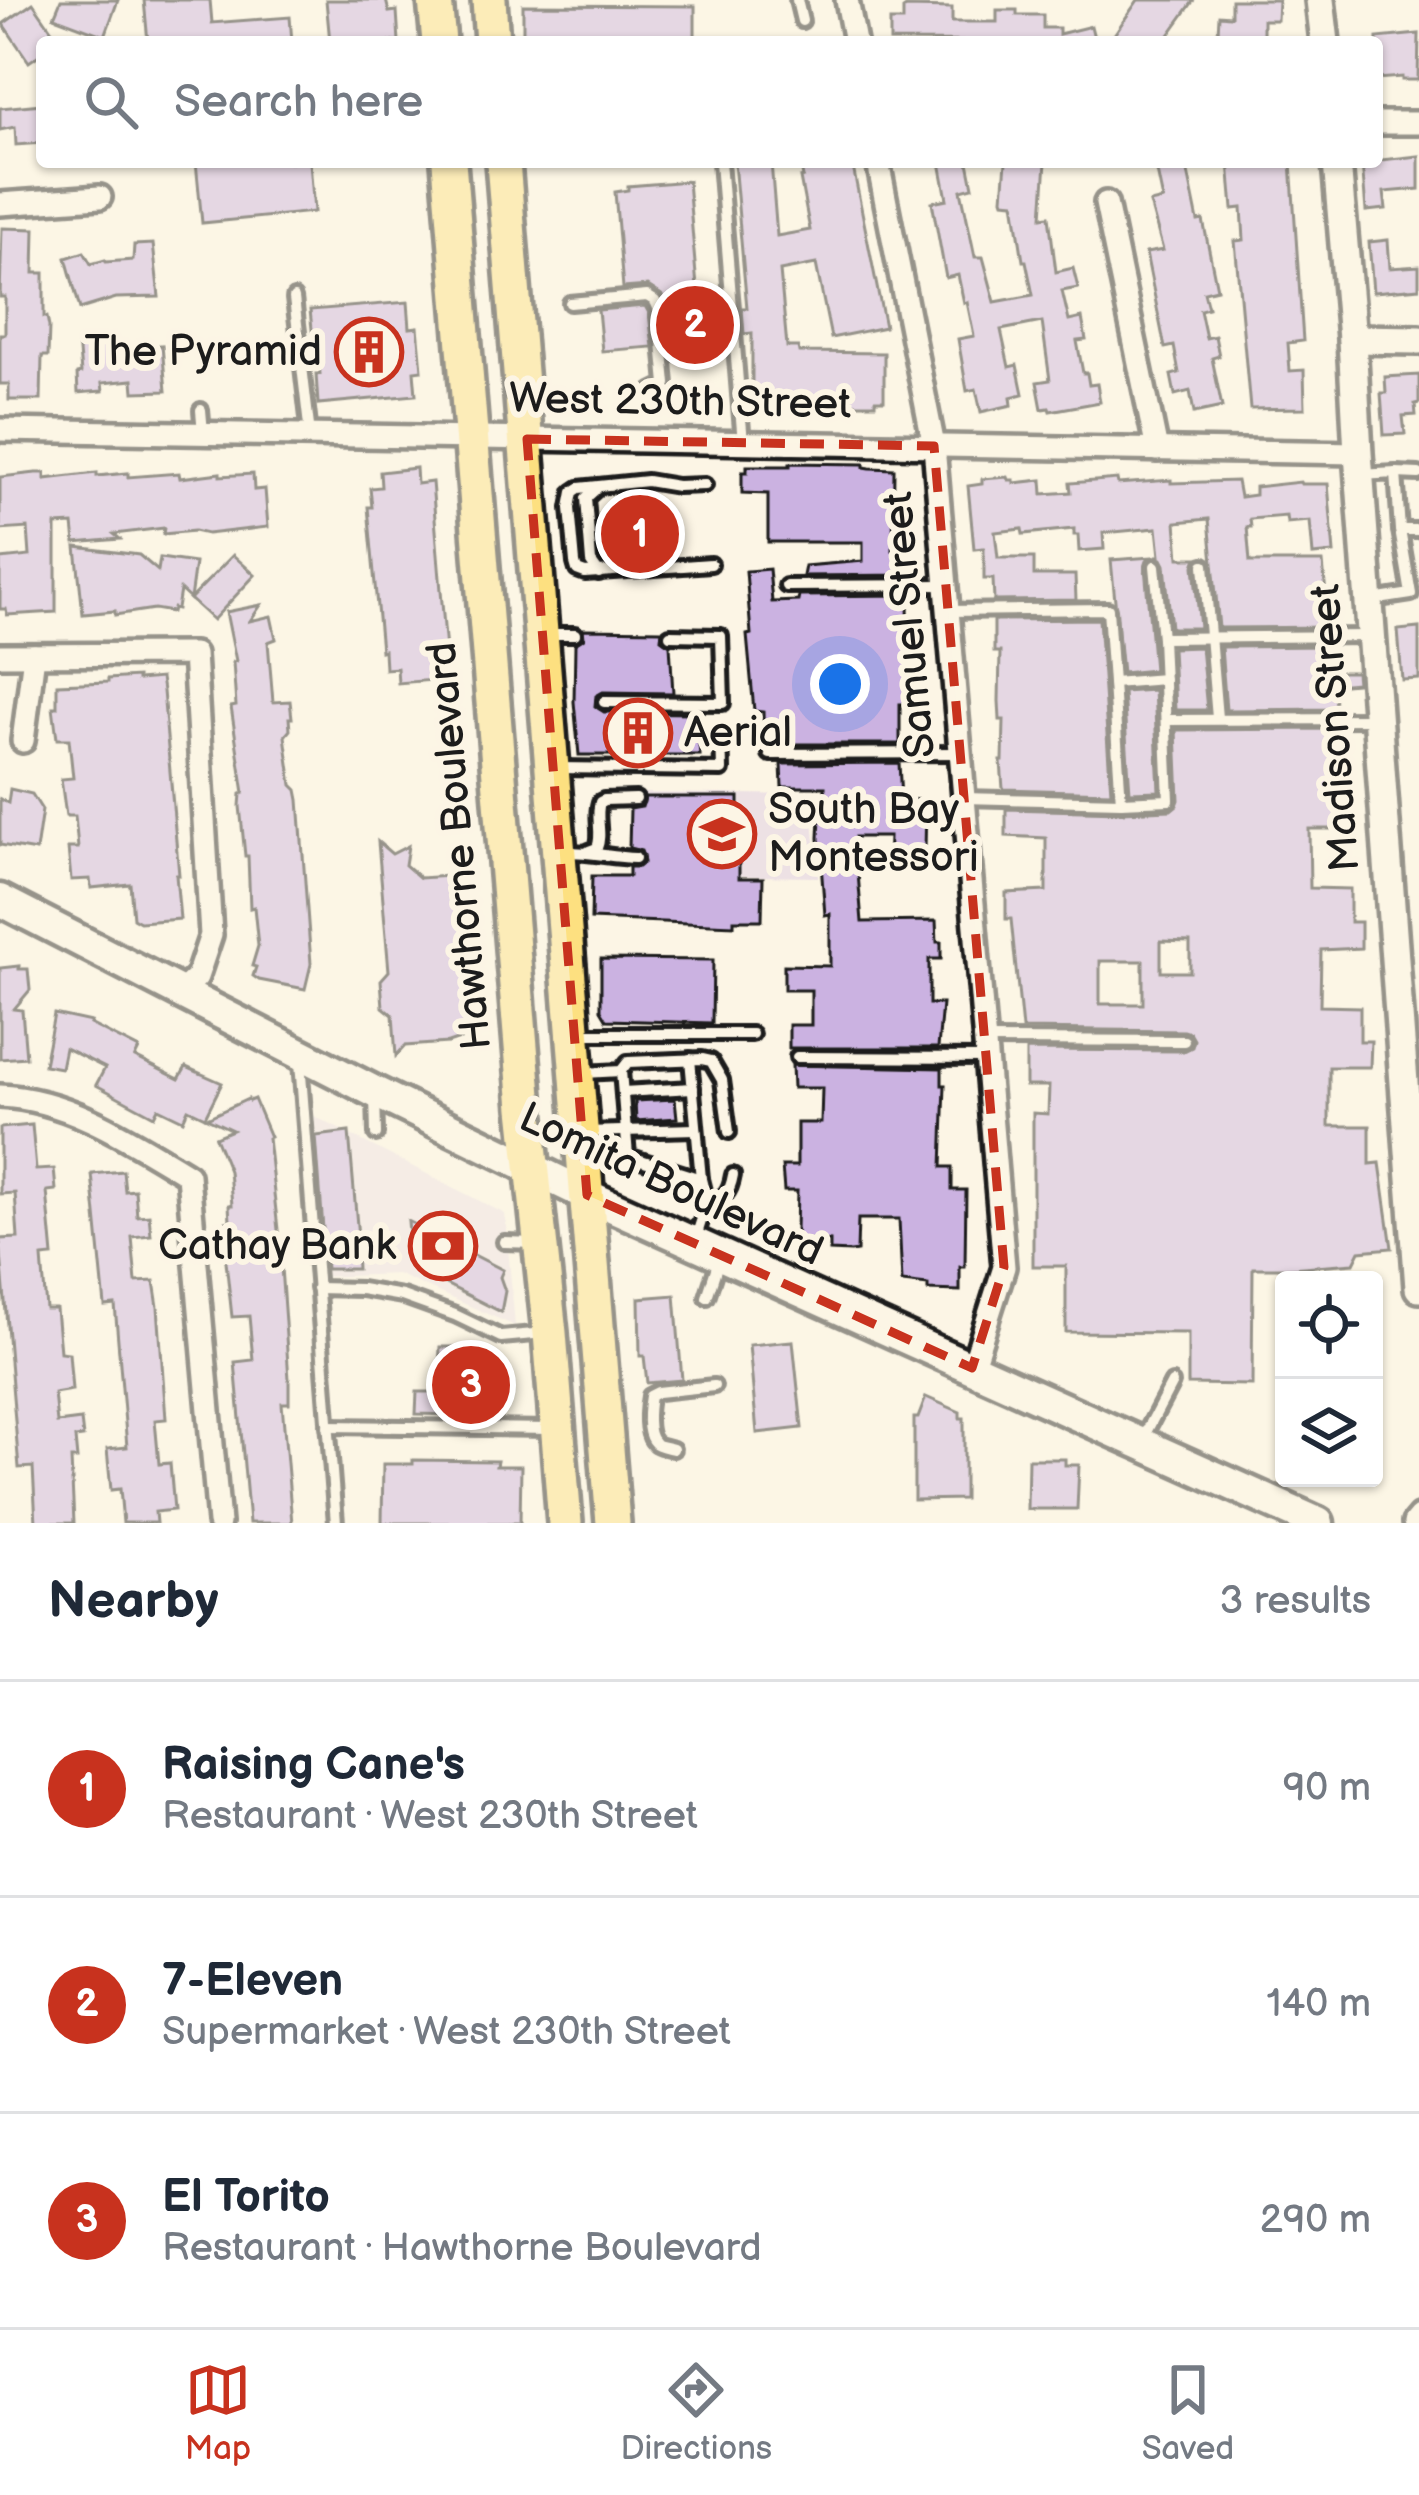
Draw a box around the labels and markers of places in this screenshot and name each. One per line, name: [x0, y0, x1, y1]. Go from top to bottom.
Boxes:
pin: 2: [656, 280, 734, 370]
building icon: The Pyramid: [334, 317, 404, 387]
place label: The Pyramid: [85, 327, 322, 378]
pin: 1: [601, 489, 679, 579]
building icon: Aerial: [603, 698, 673, 768]
place label: Aerial: [684, 708, 792, 759]
place label: South Bay Montessori: [768, 785, 979, 884]
school or university icon: South Bay Montessori: [687, 799, 757, 869]
bank icon: Cathay Bank: [408, 1211, 478, 1281]
place label: Cathay Bank: [158, 1221, 396, 1272]
pin: 3: [432, 1340, 510, 1430]

